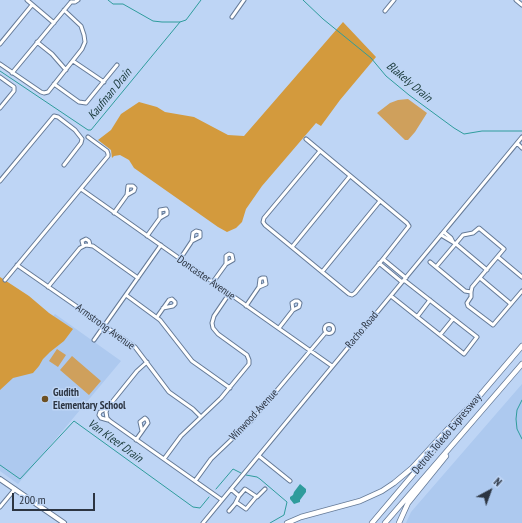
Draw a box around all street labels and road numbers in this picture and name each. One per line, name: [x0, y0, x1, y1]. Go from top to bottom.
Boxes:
street label: Doncaster Avenue: [174, 253, 238, 303]
street label: Armstrong Avenue: [73, 301, 137, 353]
street label: Racho Road: [343, 309, 381, 351]
street label: Winwood Avenue: [227, 387, 281, 443]
street label: Detroit-Toledo Expressway: [410, 391, 484, 477]

